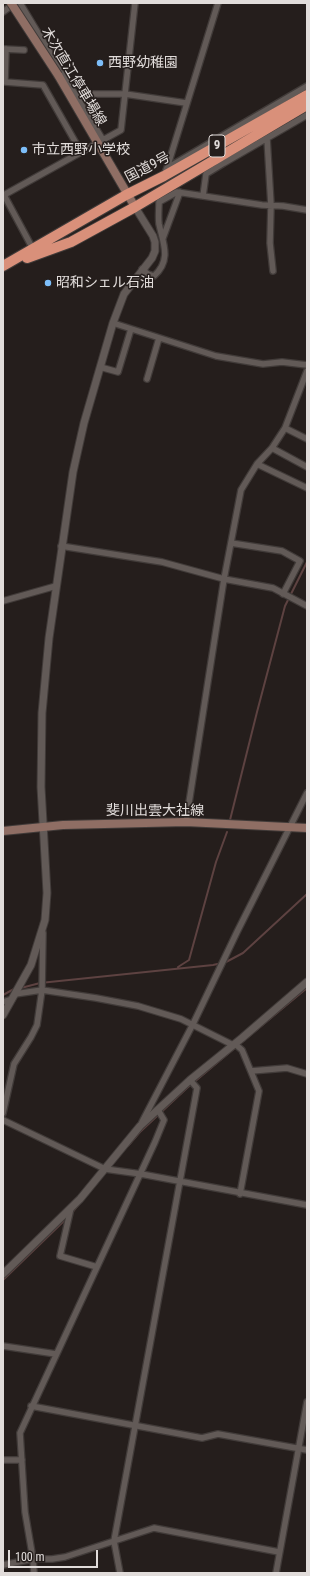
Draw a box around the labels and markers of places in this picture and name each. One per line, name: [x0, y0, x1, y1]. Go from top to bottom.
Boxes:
place label: 西野幼稚園: [108, 55, 178, 71]
marker: 西野幼稚園: [95, 58, 105, 68]
place label: 市立西野小学校: [32, 142, 130, 158]
marker: 市立西野小学校: [19, 145, 29, 155]
place label: 昭和シェル石油: [56, 275, 154, 291]
marker: 昭和シェル石油: [43, 278, 53, 288]

